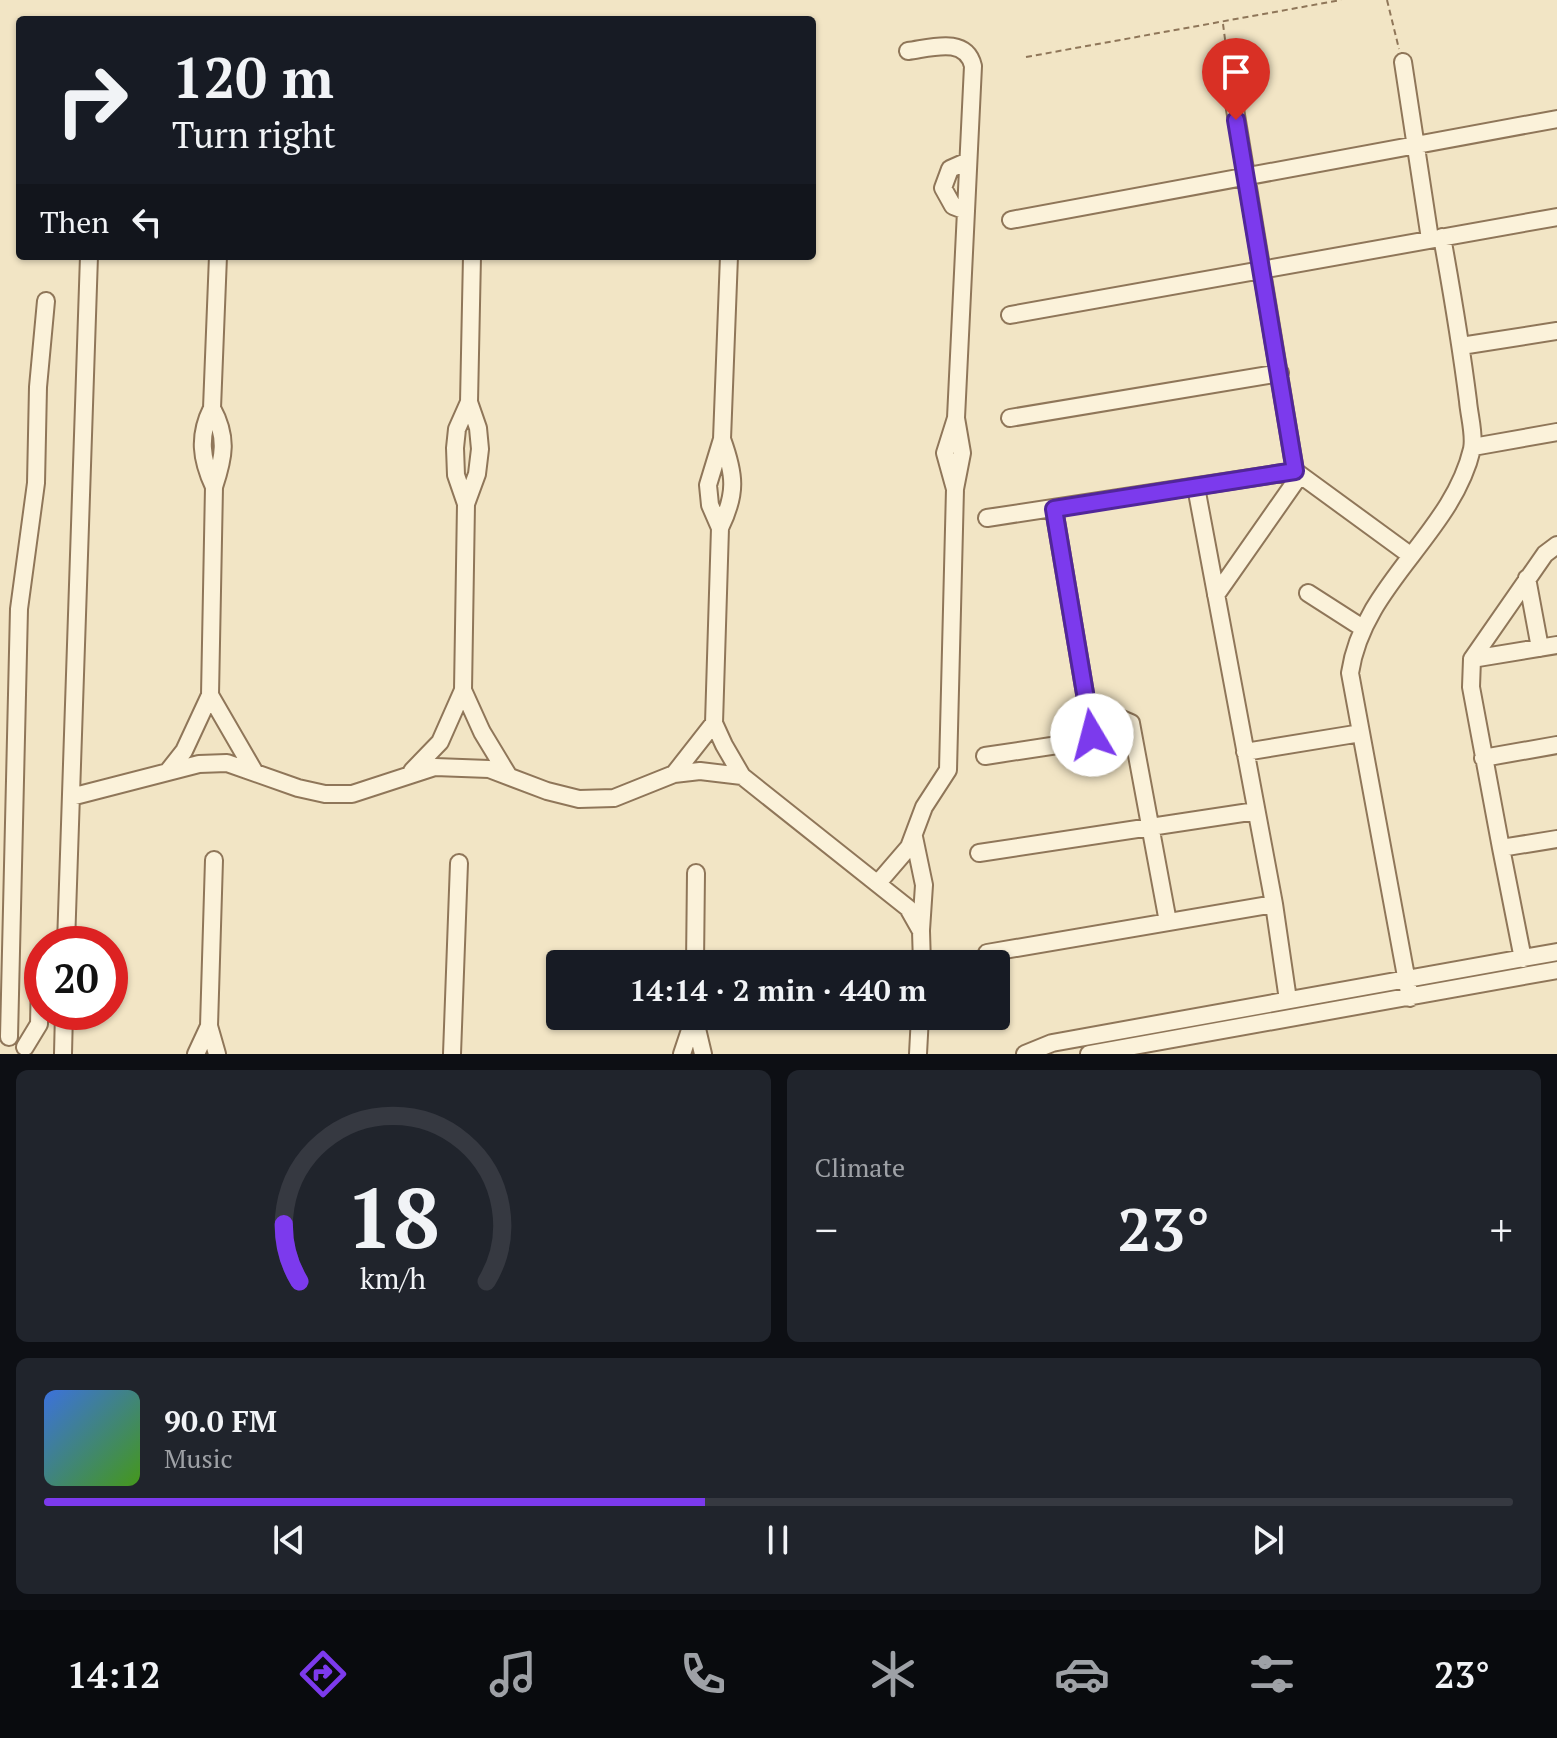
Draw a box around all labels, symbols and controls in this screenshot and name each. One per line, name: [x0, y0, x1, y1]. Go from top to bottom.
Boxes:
pin: [1202, 38, 1270, 120]
text: 120 m: [172, 40, 334, 114]
icon: right: [40, 48, 144, 152]
icon: arrive: [1214, 50, 1258, 94]
text: Turn right: [172, 111, 336, 158]
icon: left: [125, 200, 169, 244]
text: Then: [40, 202, 109, 242]
position arrow: [1050, 693, 1134, 777]
speed limit sign: 20: [24, 926, 128, 1030]
text: 14:14 · 2 min · 440 m: [630, 970, 926, 1010]
text: Climate: [815, 1150, 905, 1184]
text: 18: [346, 1162, 440, 1272]
text: 23°: [1117, 1189, 1210, 1268]
text: −: [815, 1200, 838, 1259]
text: +: [1490, 1200, 1513, 1259]
text: km/h: [360, 1259, 426, 1297]
text: 90.0 FM: [164, 1401, 277, 1441]
text: Music: [164, 1441, 233, 1475]
icon: previous: [267, 1518, 311, 1562]
icon: pause: [756, 1518, 800, 1562]
icon: next: [1246, 1518, 1290, 1562]
icon: directions: [295, 1646, 351, 1702]
icon: music: [485, 1646, 541, 1702]
icon: phone: [675, 1646, 731, 1702]
icon: climate: [865, 1646, 921, 1702]
icon: car: [1054, 1646, 1110, 1702]
icon: filters: [1244, 1646, 1300, 1702]
text: 14:12: [67, 1651, 161, 1698]
text: 23°: [1434, 1651, 1490, 1698]

